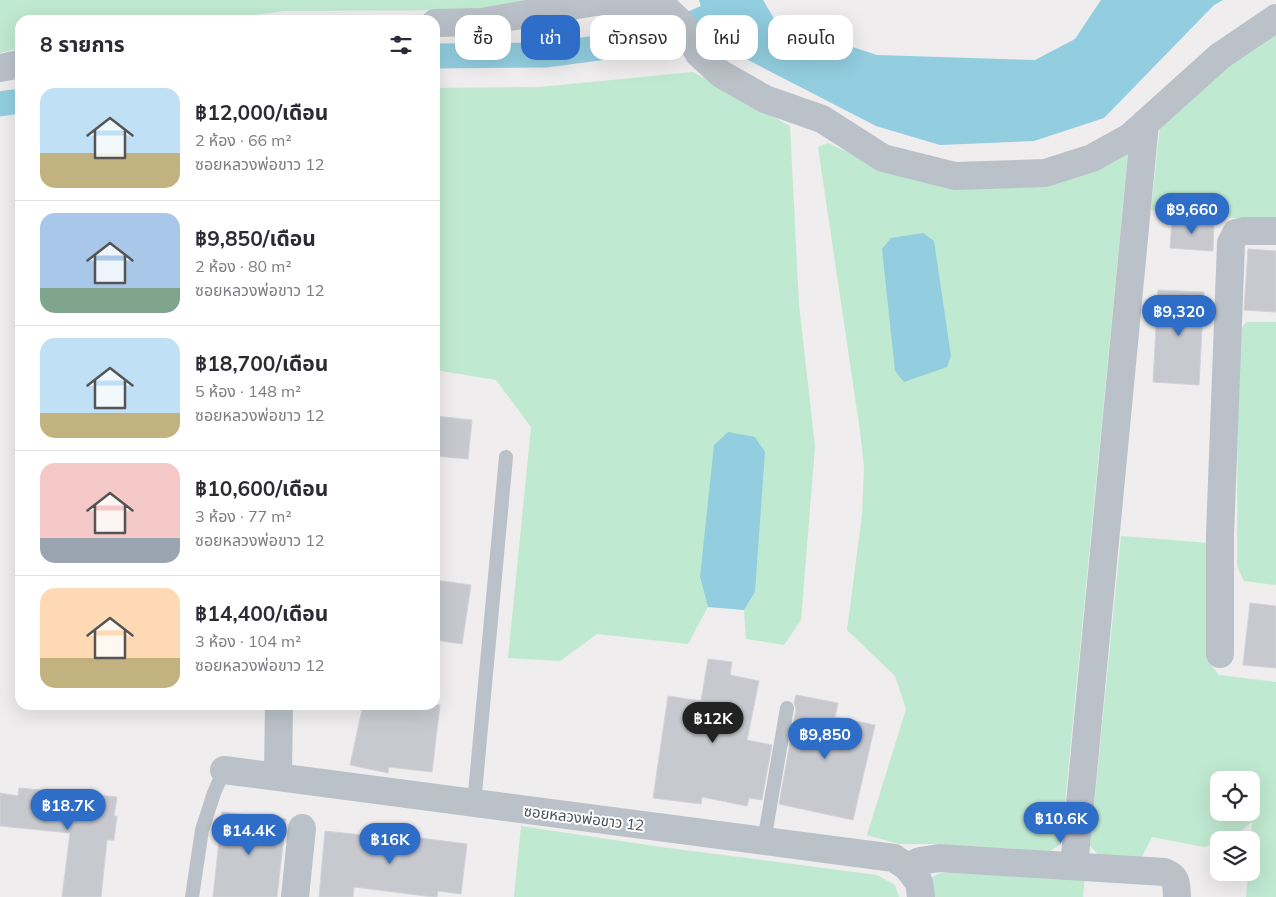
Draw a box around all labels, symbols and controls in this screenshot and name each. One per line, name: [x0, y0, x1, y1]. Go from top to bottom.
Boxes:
chip: ซื้อ: [455, 15, 511, 60]
chip: เช่า: [521, 15, 580, 60]
chip: ตัวกรอง: [590, 15, 686, 60]
chip: ใหม่: [696, 15, 758, 60]
chip: คอนโด: [768, 15, 853, 60]
text: 8 รายการ: [40, 31, 125, 57]
icon: filters: [387, 31, 415, 59]
text: ฿12,000/เดือน: [195, 99, 328, 125]
icon: home: [80, 108, 140, 168]
text: 2 ห้อง · 66 m²: [195, 130, 292, 150]
text: ซอยหลวงพ่อขาว 12: [195, 154, 324, 174]
pin: ฿9,660: [1151, 192, 1233, 235]
text: ฿9,660: [1166, 199, 1218, 219]
text: ฿9,850/เดือน: [195, 225, 316, 251]
icon: home: [80, 233, 140, 293]
text: 2 ห้อง · 80 m²: [195, 256, 292, 276]
text: ซอยหลวงพ่อขาว 12: [195, 280, 324, 300]
pin: ฿9,320: [1138, 294, 1220, 337]
text: ฿9,320: [1153, 301, 1205, 321]
text: ฿18,700/เดือน: [195, 350, 328, 376]
icon: home: [80, 358, 140, 418]
text: 5 ห้อง · 148 m²: [195, 381, 301, 401]
text: ซอยหลวงพ่อขาว 12: [195, 405, 324, 425]
text: ฿10,600/เดือน: [195, 475, 328, 501]
icon: home: [80, 483, 140, 543]
text: 3 ห้อง · 77 m²: [195, 506, 292, 526]
text: ซอยหลวงพ่อขาว 12: [195, 530, 324, 550]
text: ฿14,400/เดือน: [195, 600, 328, 626]
icon: home: [80, 608, 140, 668]
text: 3 ห้อง · 104 m²: [195, 631, 301, 651]
text: ซอยหลวงพ่อขาว 12: [195, 655, 324, 675]
pin: ฿12K: [683, 702, 743, 744]
text: ฿12K: [693, 708, 733, 728]
pin: ฿9,850: [784, 718, 866, 760]
text: ฿9,850: [799, 724, 851, 744]
map controls: [1210, 771, 1260, 881]
button: locate: [1210, 771, 1260, 821]
pin: ฿18.7K: [27, 788, 109, 831]
text: ฿18.7K: [42, 795, 94, 815]
street label: ซอยหลวงพ่อขาว 12: [523, 801, 645, 835]
pin: ฿10.6K: [1020, 802, 1102, 844]
text: ฿10.6K: [1035, 808, 1087, 828]
pin: ฿14.4K: [208, 814, 290, 856]
text: ฿14.4K: [223, 820, 275, 840]
pin: ฿16K: [360, 822, 420, 865]
text: ฿16K: [370, 829, 410, 849]
button: layers: [1210, 831, 1260, 881]

